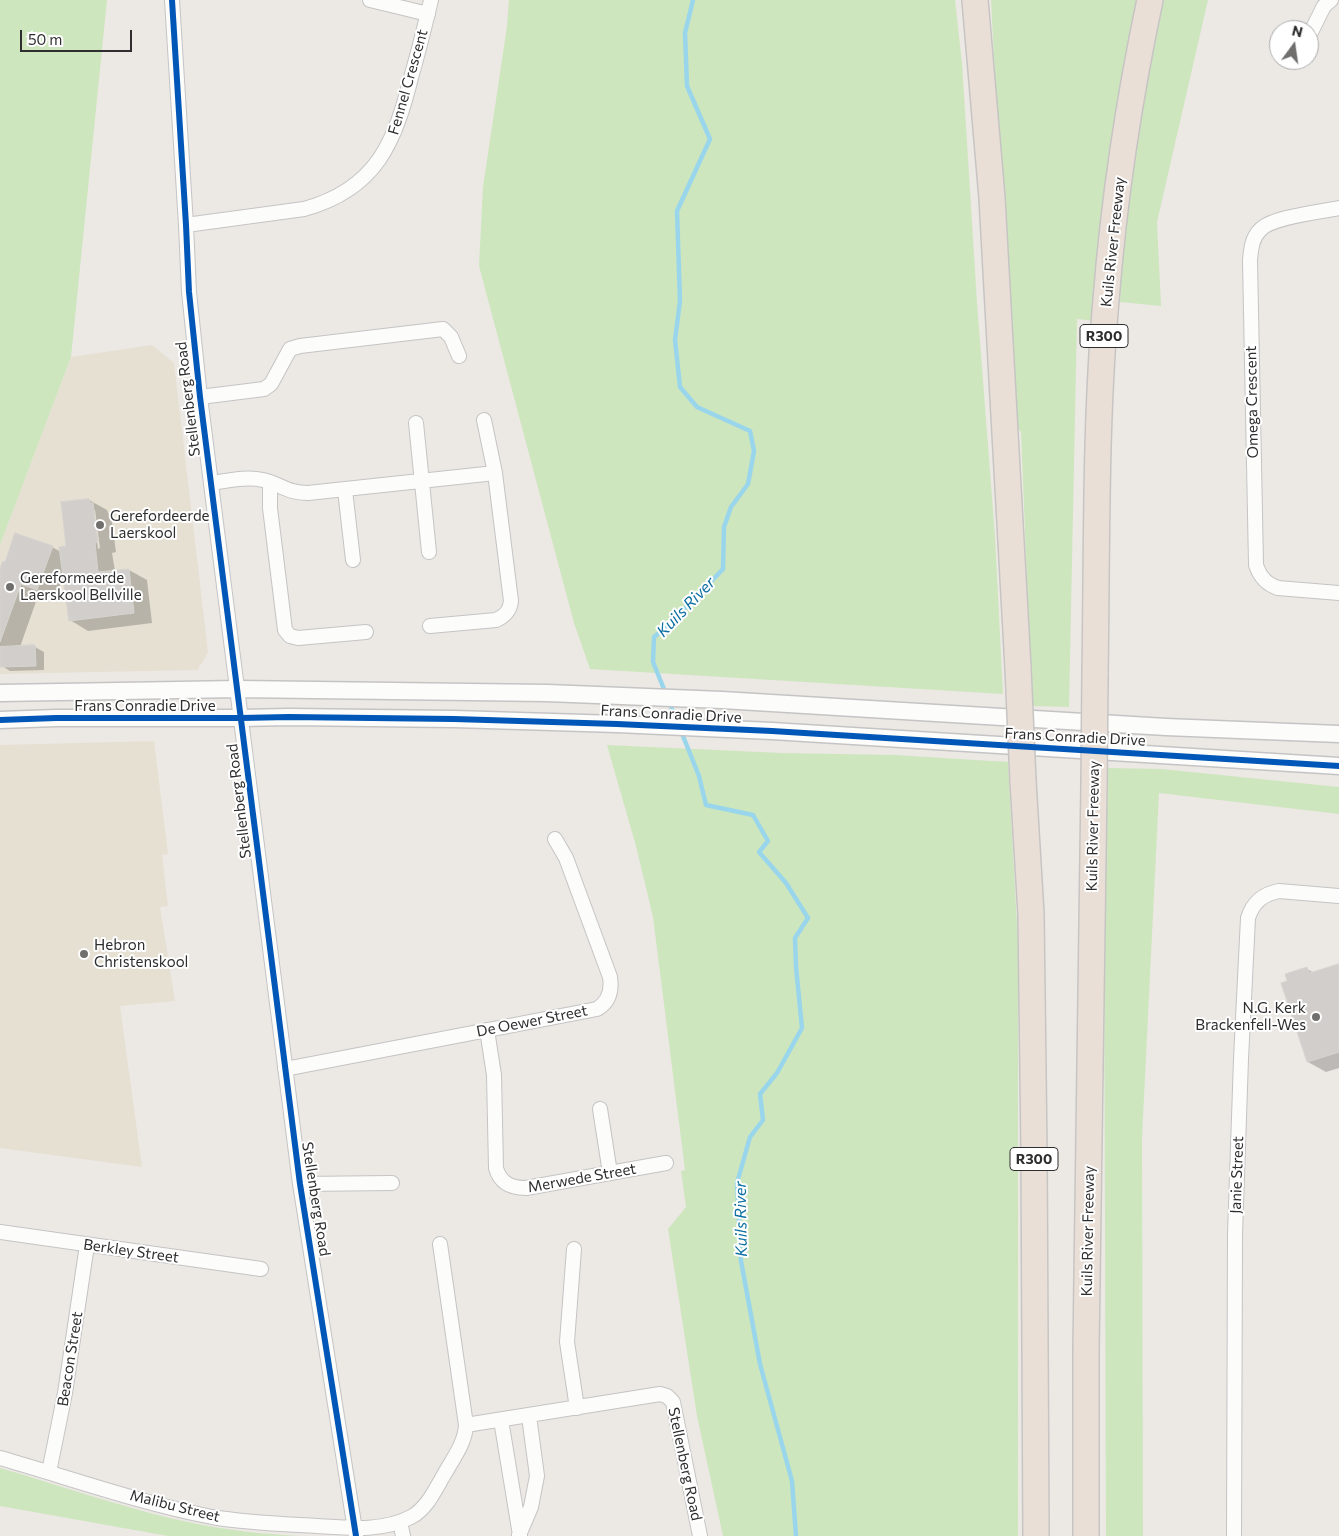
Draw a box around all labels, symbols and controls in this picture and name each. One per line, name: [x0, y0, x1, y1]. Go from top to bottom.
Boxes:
scale bar: [22, 20, 135, 52]
north arrow: [1269, 20, 1319, 70]
text: N: [1290, 21, 1305, 40]
street label: Fennel Crescent: [384, 27, 432, 137]
text: 50 m: [28, 30, 62, 48]
street label: Kuils River Freeway: [1097, 176, 1129, 308]
road number: R300: [1080, 324, 1128, 348]
street label: Stellenberg Road: [172, 341, 204, 457]
street label: Omega Crescent: [1242, 345, 1262, 459]
place label: Gerefordeerde Laerskool: [110, 507, 209, 542]
marker: Gerefordeerde Laerskool: [94, 519, 106, 531]
place label: Gereformeerde Laerskool Bellville: [20, 569, 142, 604]
water label: Kuils River: [653, 573, 719, 641]
marker: Gereformeerde Laerskool Bellville: [4, 581, 16, 593]
street label: Frans Conradie Drive: [74, 697, 216, 715]
street label: Frans Conradie Drive: [600, 701, 742, 727]
street label: Frans Conradie Drive: [1004, 724, 1146, 750]
street label: Stellenberg Road: [223, 743, 255, 859]
street label: Kuils River Freeway: [1083, 760, 1103, 892]
place label: Hebron Christenskool: [94, 936, 188, 971]
marker: Hebron Christenskool: [78, 948, 90, 960]
place label: N.G. Kerk Brackenfell-Wes: [1195, 999, 1306, 1034]
street label: De Oewer Street: [475, 1001, 589, 1041]
marker: N.G. Kerk Brackenfell-Wes: [1310, 1011, 1322, 1023]
street label: Janie Street: [1227, 1136, 1247, 1214]
street label: Stellenberg Road: [298, 1141, 334, 1257]
road number: R300: [1010, 1148, 1058, 1170]
street label: Merwede Street: [526, 1160, 638, 1196]
street label: Kuils River Freeway: [1078, 1165, 1098, 1297]
water label: Kuils River: [731, 1181, 751, 1257]
street label: Berkley Street: [82, 1235, 180, 1267]
street label: Beacon Street: [54, 1310, 86, 1408]
street label: Stellenberg Road: [664, 1406, 706, 1522]
street label: Malibu Street: [128, 1486, 222, 1526]

